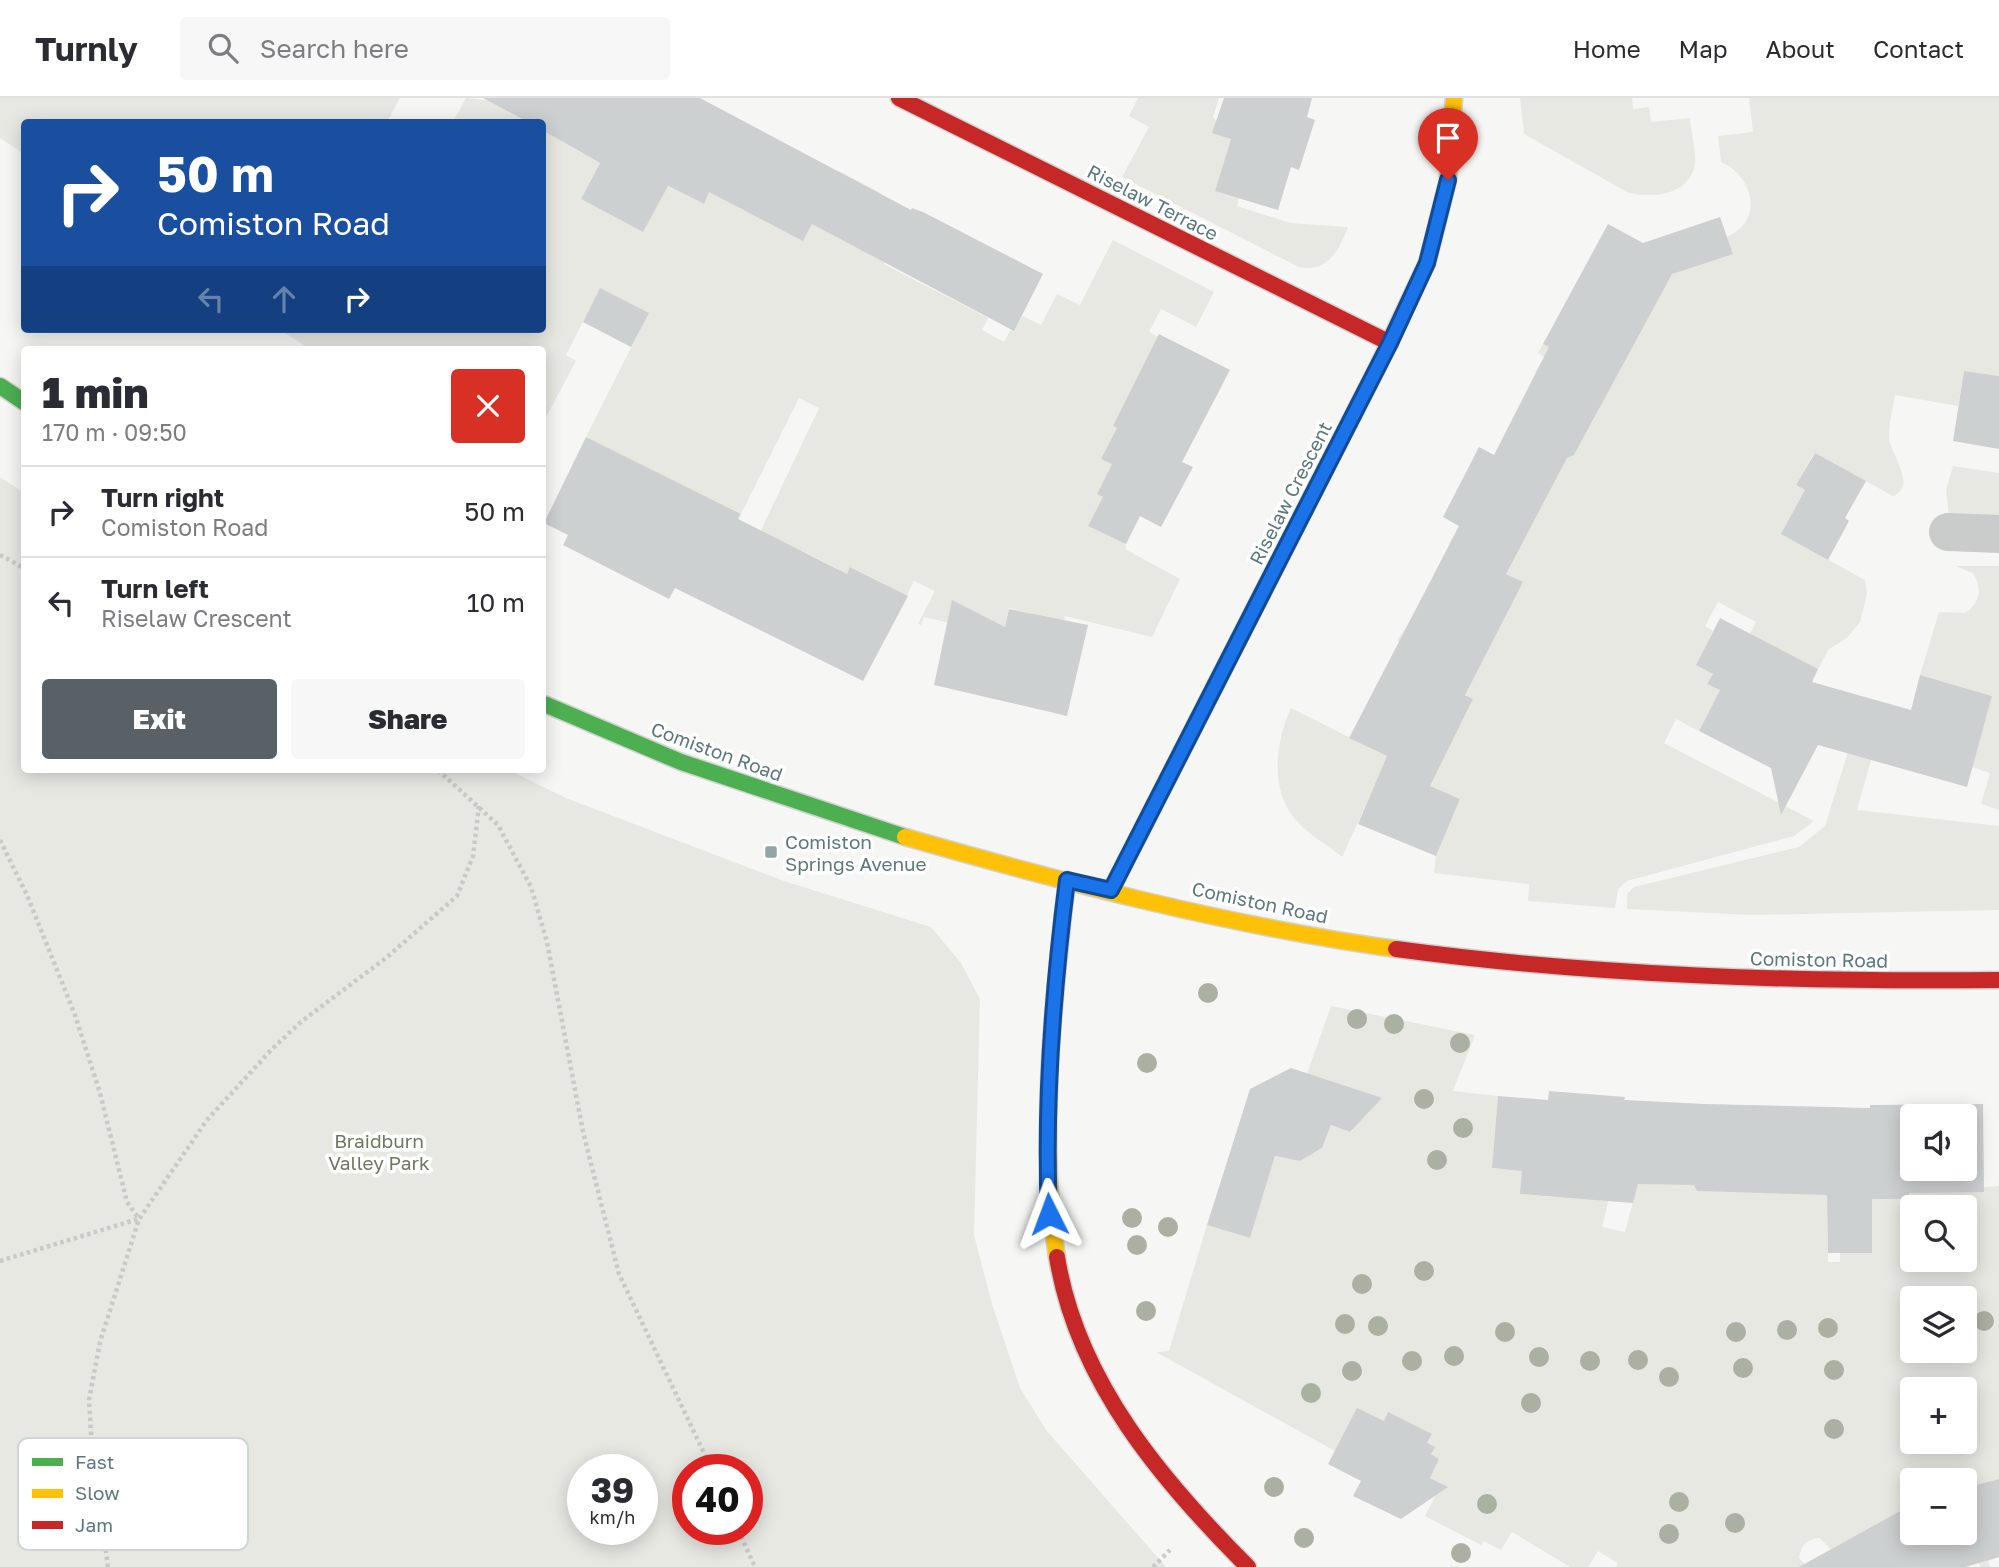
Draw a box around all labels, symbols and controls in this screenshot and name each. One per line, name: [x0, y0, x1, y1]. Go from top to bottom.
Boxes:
search box: [180, 17, 670, 80]
text: Turnly: [35, 29, 138, 68]
icon: search: [204, 29, 242, 67]
text: Search here: [260, 33, 409, 64]
text: Home: [1573, 34, 1641, 63]
text: Map: [1679, 34, 1728, 63]
text: About: [1766, 34, 1835, 63]
text: Contact: [1873, 34, 1964, 63]
pin: [1418, 108, 1478, 180]
icon: arrive: [1429, 119, 1467, 157]
text: 50 m: [157, 144, 274, 203]
icon: right: [42, 147, 133, 238]
street label: Riselaw Terrace: [1084, 159, 1222, 245]
text: Comiston Road: [157, 204, 390, 242]
icon: left: [192, 280, 230, 318]
icon: ahead: [265, 280, 303, 318]
icon: right: [338, 280, 376, 318]
text: 1 min: [42, 367, 149, 417]
button: close: [451, 369, 525, 443]
text: 170 m · 09:50: [42, 418, 187, 446]
street label: Riselaw Crescent: [1244, 418, 1336, 568]
text: Turn right: [101, 482, 224, 513]
icon: right: [42, 493, 80, 531]
text: 50 m: [464, 496, 525, 527]
text: Comiston Road: [101, 513, 268, 541]
text: Turn left: [101, 573, 209, 604]
icon: left: [42, 584, 80, 622]
text: 10 m: [467, 587, 525, 618]
text: Riselaw Crescent: [101, 604, 292, 632]
button: Exit: [42, 679, 277, 759]
button: Share: [291, 679, 525, 759]
street label: Comiston Road: [648, 717, 786, 785]
place label: Comiston Springs Avenue: [785, 830, 927, 875]
marker: Comiston Springs Avenue: [763, 844, 779, 860]
street label: Comiston Road: [1190, 876, 1330, 928]
street label: Comiston Road: [1750, 946, 1888, 972]
map controls: [1900, 1104, 1977, 1545]
button: sound: [1900, 1104, 1977, 1181]
park label: Braidburn Valley Park: [328, 1129, 430, 1174]
position arrow: [1012, 1177, 1086, 1251]
button: search: [1900, 1195, 1977, 1272]
button: layers: [1900, 1286, 1977, 1363]
button: +: [1900, 1377, 1977, 1454]
legend: [18, 1438, 248, 1550]
text: Fast: [75, 1450, 114, 1473]
speed limit sign: 40: [672, 1454, 763, 1545]
button: −: [1900, 1468, 1977, 1545]
text: 39: [591, 1469, 634, 1511]
text: Slow: [75, 1481, 120, 1504]
text: km/h: [590, 1506, 635, 1528]
text: Jam: [75, 1513, 113, 1536]

